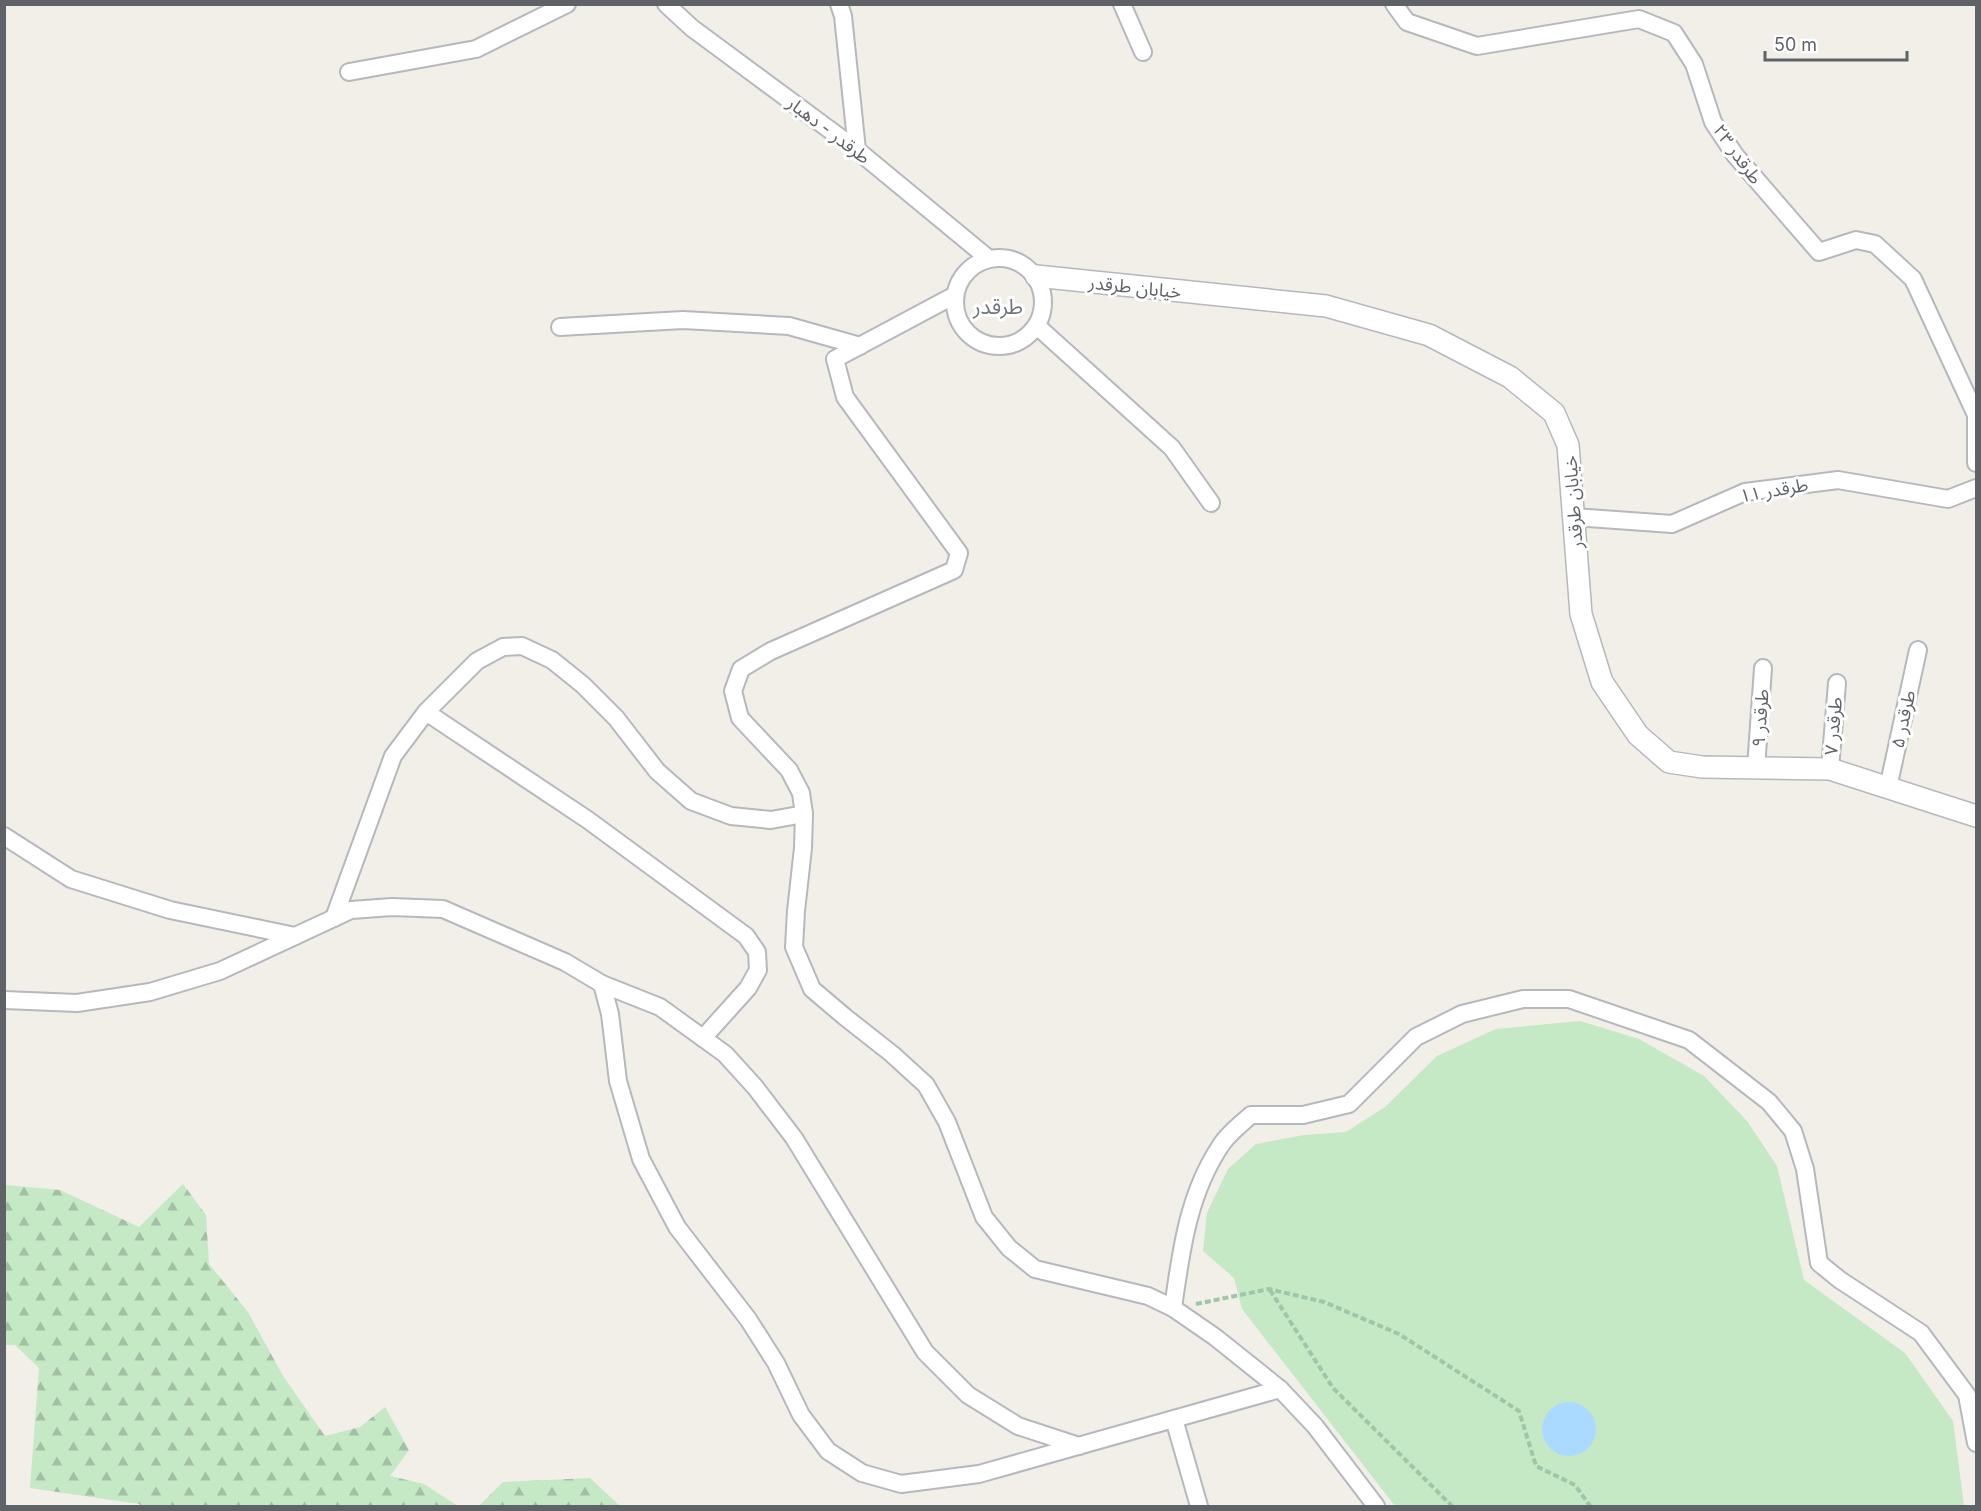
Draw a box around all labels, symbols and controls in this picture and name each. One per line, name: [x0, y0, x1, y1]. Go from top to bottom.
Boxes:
scale bar: [1765, 24, 1908, 62]
text: 50 m: [1774, 34, 1817, 55]
street label: طرقدر - دهبار: [782, 91, 875, 169]
street label: طرقدر ۲۳: [1709, 120, 1767, 189]
street label: خیابان طرقدر: [1087, 272, 1182, 303]
district label: طرقدر: [972, 294, 1023, 319]
street label: خیابان طرقدر: [1559, 455, 1588, 550]
street label: طرقدر ۱۱: [1738, 474, 1810, 507]
street label: طرقدر ۹: [1747, 688, 1774, 748]
street label: طرقدر ۵: [1887, 688, 1920, 750]
street label: طرقدر ۷: [1820, 696, 1847, 756]

